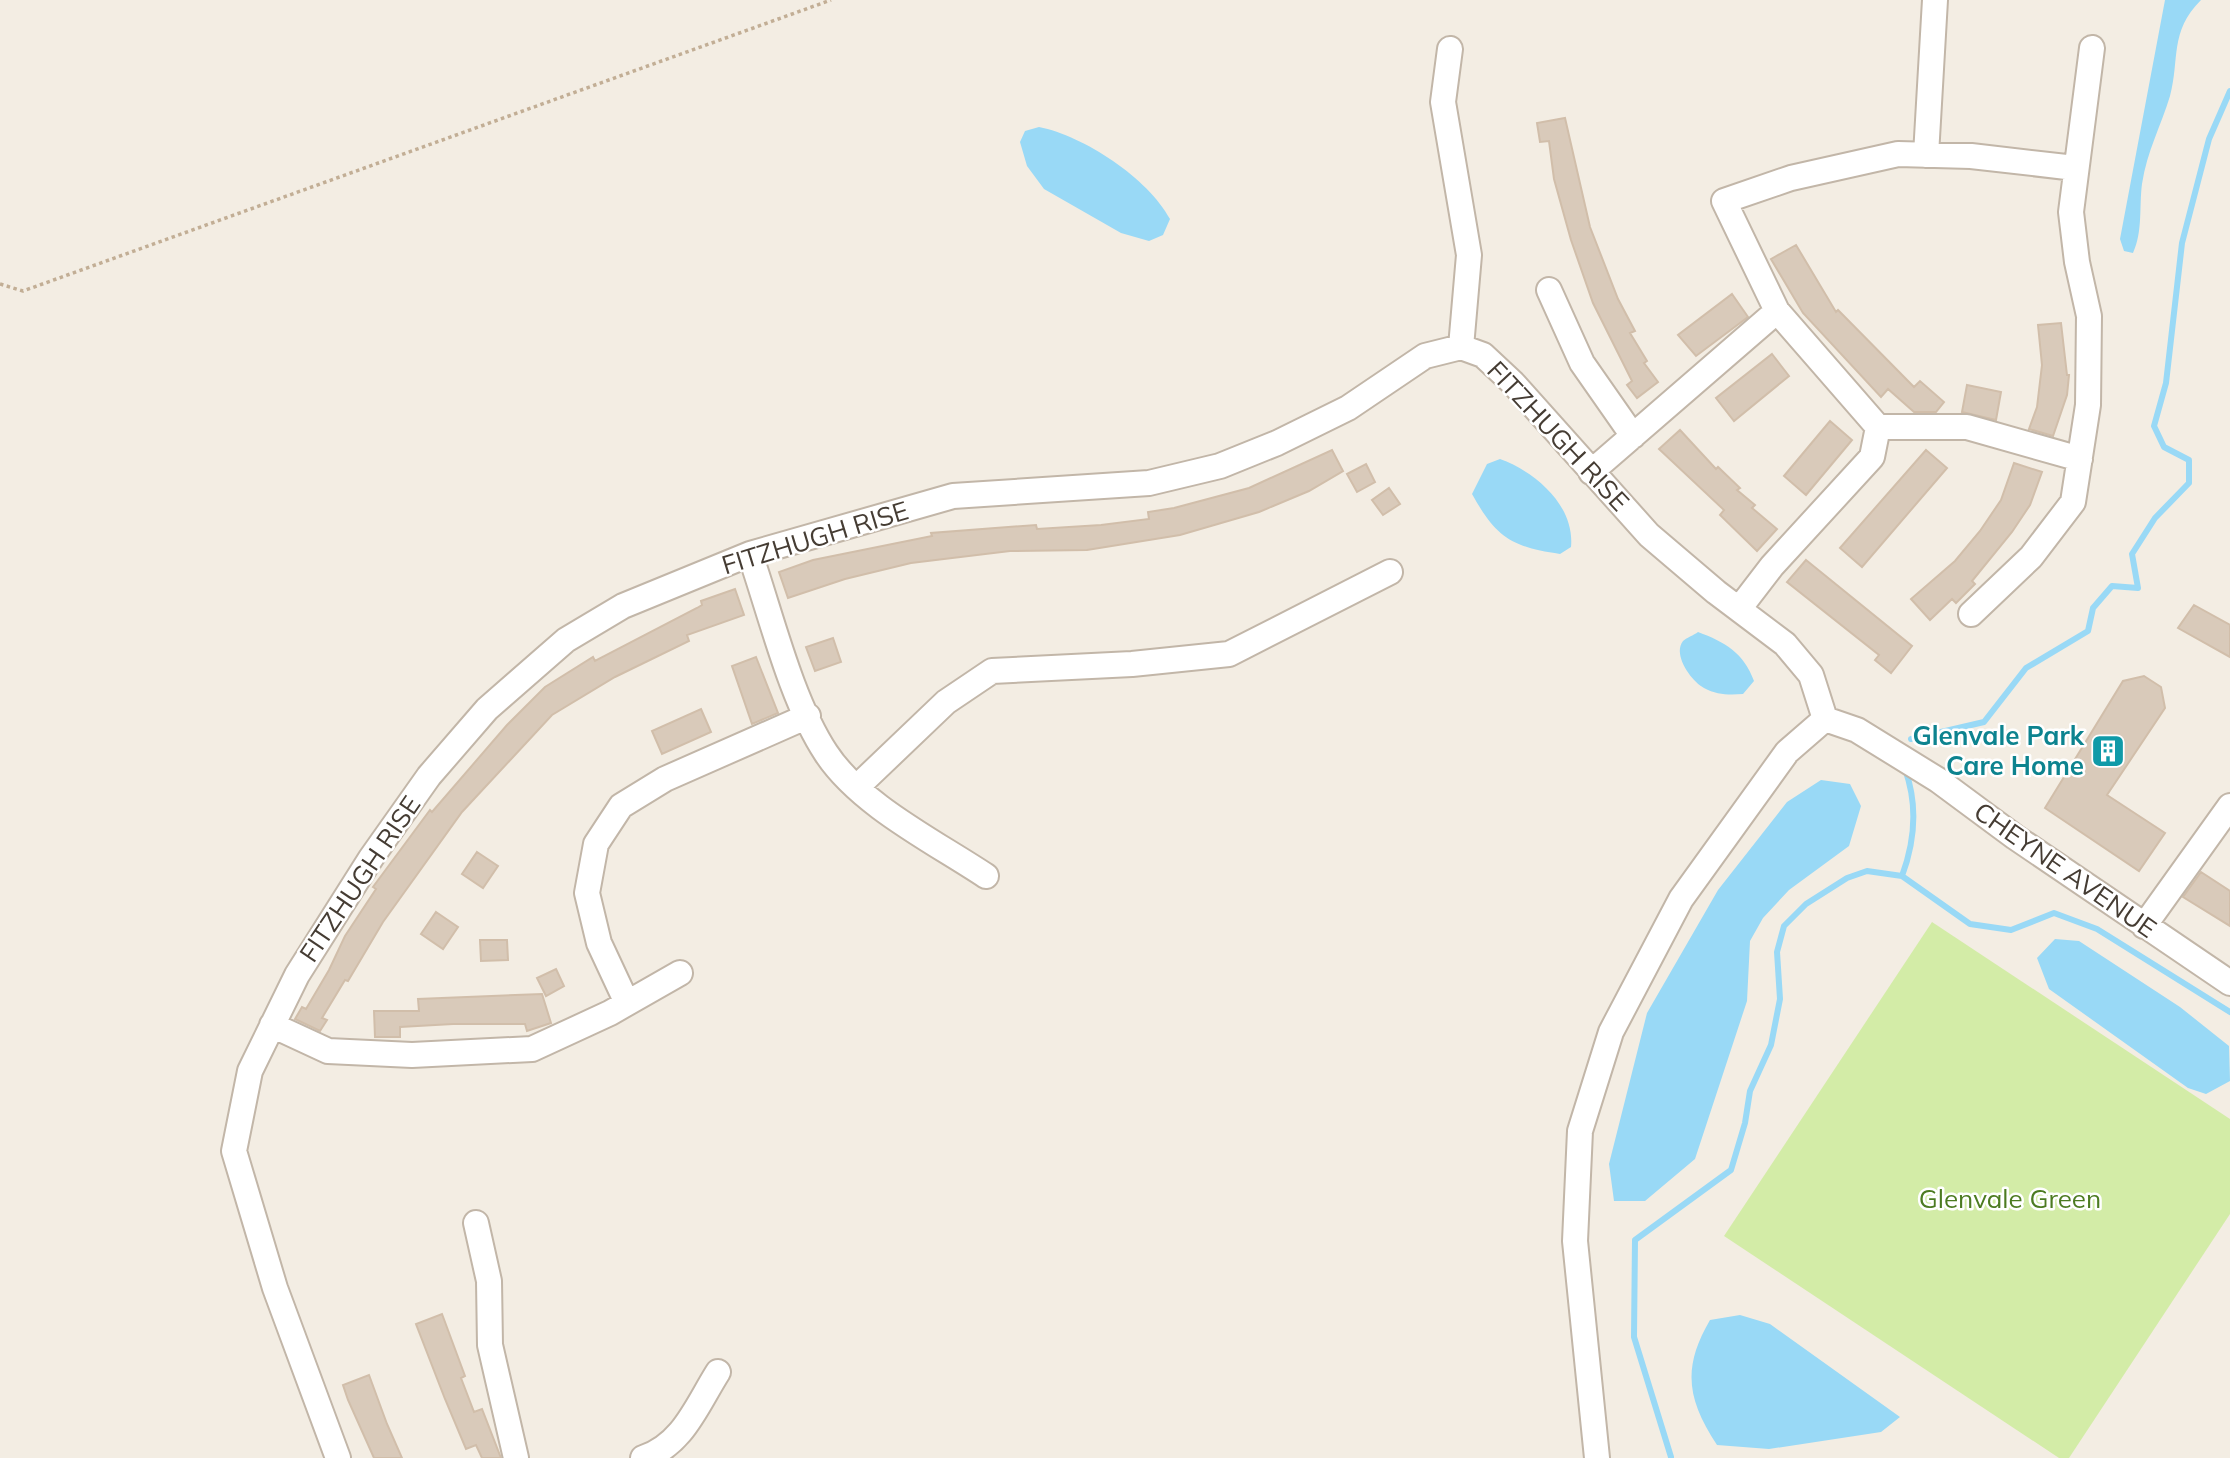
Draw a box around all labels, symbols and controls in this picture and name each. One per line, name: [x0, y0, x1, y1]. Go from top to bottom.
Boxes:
street label: FITZHUGH RISE: [1480, 354, 1636, 518]
street label: FITZHUGH RISE: [718, 493, 912, 582]
place label: Glenvale Park Care Home: [1913, 719, 2085, 782]
building icon: Glenvale Park Care Home: [2089, 732, 2127, 770]
street label: FITZHUGH RISE: [292, 789, 427, 968]
street label: CHEYNE AVENUE: [1968, 794, 2163, 945]
park label: Glenvale Green: [1919, 1182, 2101, 1215]

